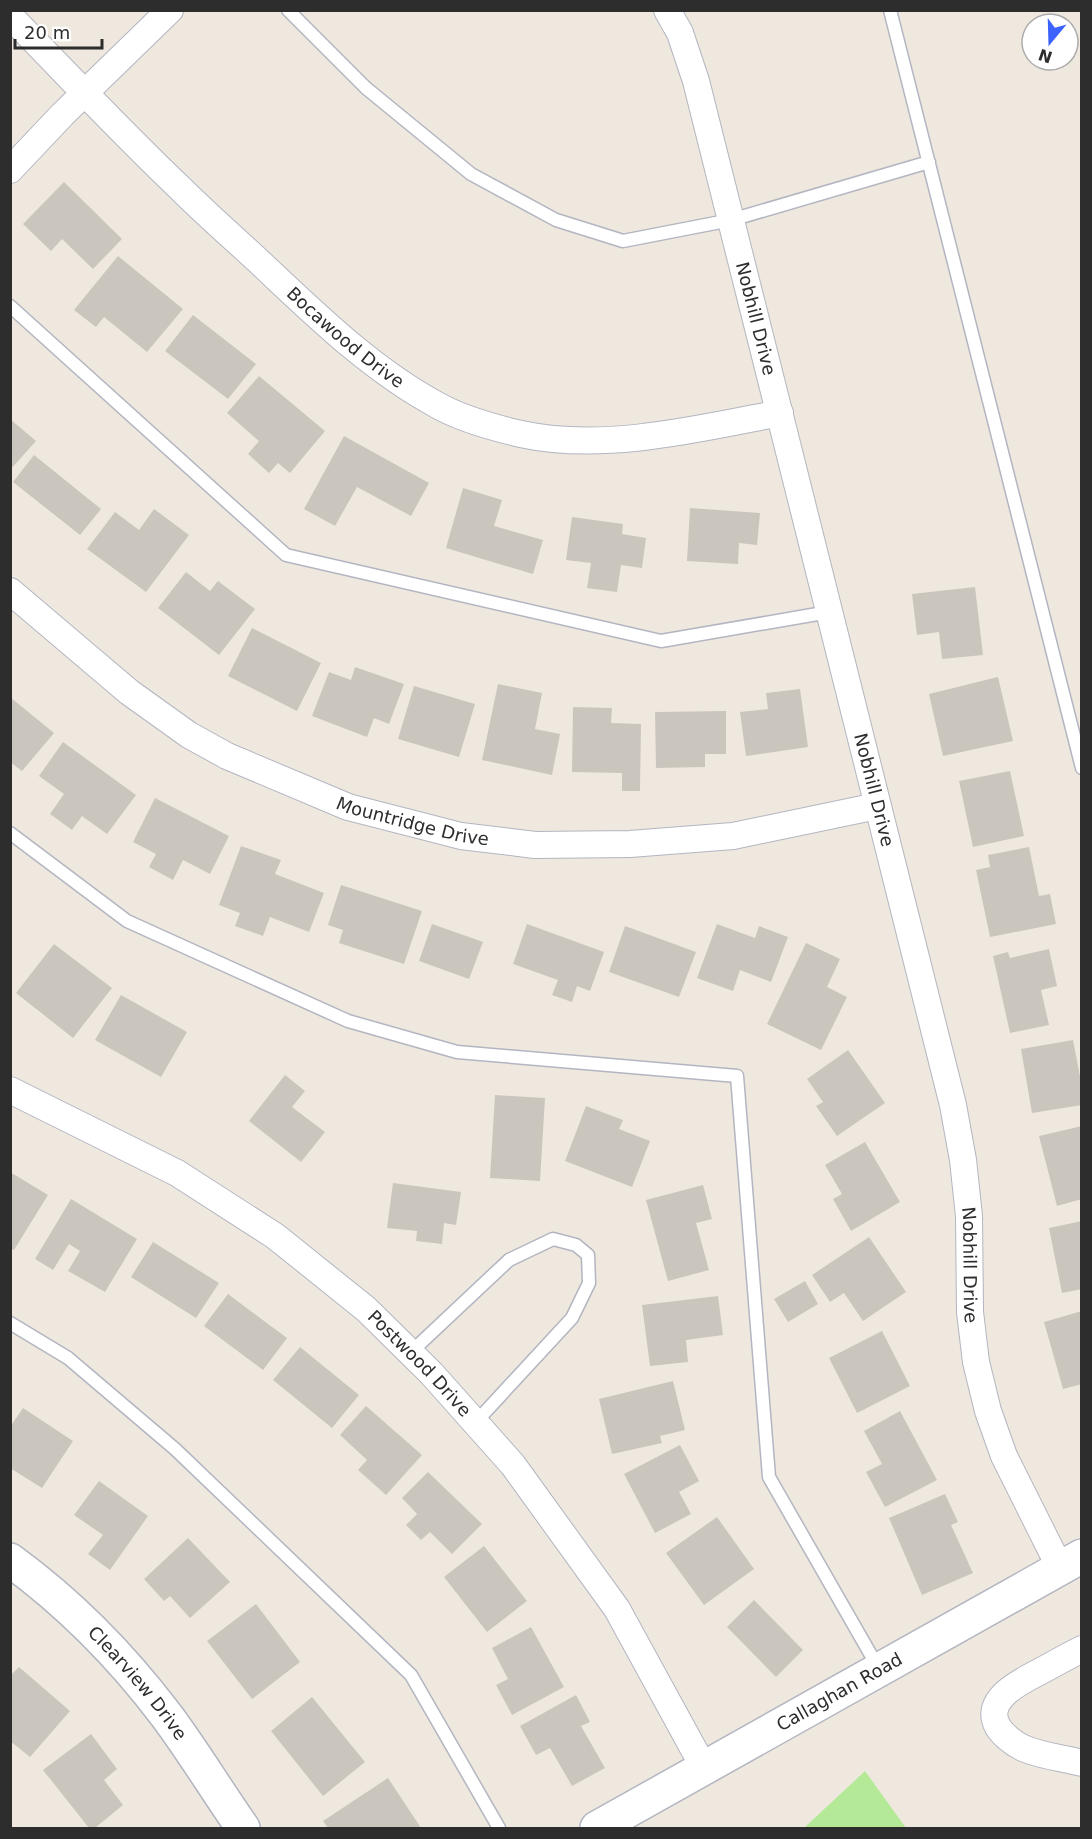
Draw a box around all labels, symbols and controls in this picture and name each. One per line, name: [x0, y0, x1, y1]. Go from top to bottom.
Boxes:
scale bar: [15, 12, 102, 50]
north arrow: [1020, 12, 1080, 72]
text: 20 m: [24, 22, 70, 43]
text: N: [1036, 45, 1055, 67]
street label: Nobhill Drive: [732, 260, 780, 377]
street label: Bocawood Drive: [283, 282, 408, 392]
street label: Nobhill Drive: [850, 731, 899, 849]
street label: Mountridge Drive: [333, 792, 490, 849]
street label: Nobhill Drive: [958, 1206, 982, 1324]
street label: Postwood Drive: [364, 1306, 476, 1421]
street label: Clearview Drive: [84, 1622, 192, 1744]
street label: Callaghan Road: [773, 1648, 906, 1735]

